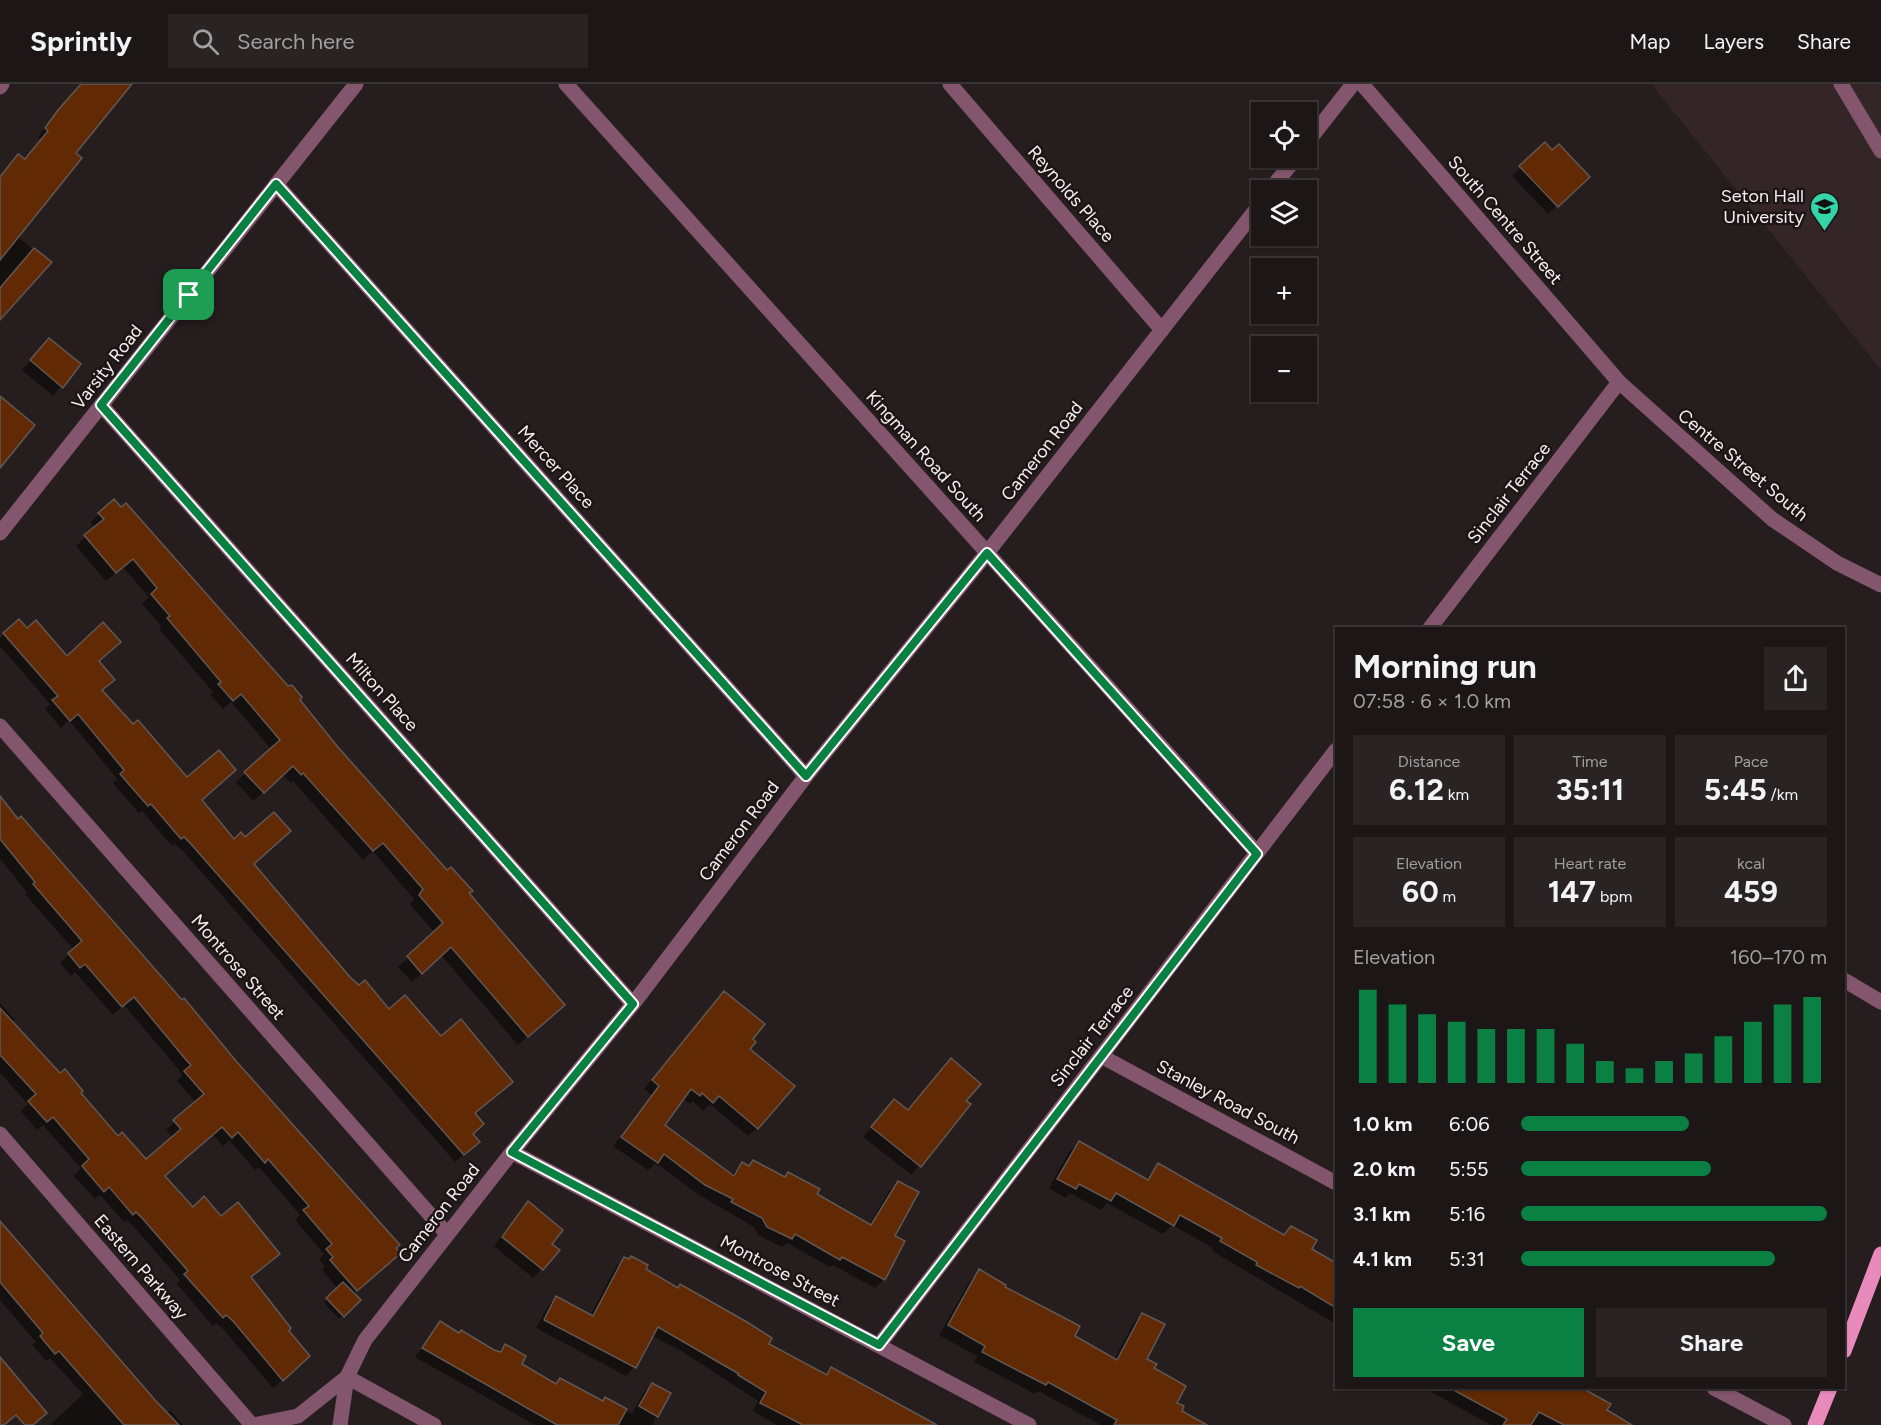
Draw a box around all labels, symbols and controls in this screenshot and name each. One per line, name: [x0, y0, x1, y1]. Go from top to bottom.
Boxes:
search box: [168, 14, 588, 68]
text: Sprintly: [30, 24, 132, 58]
icon: search: [189, 25, 222, 58]
text: Search here: [237, 28, 354, 55]
text: Map: [1630, 29, 1670, 54]
text: Layers: [1703, 29, 1764, 54]
text: Share: [1797, 29, 1851, 54]
map controls: [1251, 102, 1317, 402]
button: locate: [1251, 102, 1317, 168]
street label: Reynolds Place: [1023, 141, 1119, 247]
street label: South Centre Street: [1443, 151, 1567, 289]
button: layers: [1251, 180, 1317, 246]
place label: Seton Hall University: [1721, 185, 1805, 228]
school or university icon: Seton Hall University: [1809, 190, 1841, 232]
button: +: [1251, 258, 1317, 324]
pin: [163, 269, 214, 320]
icon: arrive: [172, 278, 205, 311]
street label: Varsity Road: [67, 320, 147, 414]
button: −: [1251, 336, 1317, 402]
street label: Kingman Road South: [861, 386, 991, 526]
street label: Cameron Road: [996, 397, 1088, 505]
street label: Centre Street South: [1673, 404, 1813, 526]
street label: Mercer Place: [513, 421, 599, 513]
street label: Sinclair Terrace: [1463, 438, 1555, 548]
text: Morning run: [1353, 647, 1537, 686]
button: share: [1764, 647, 1827, 710]
street label: Milton Place: [341, 648, 423, 736]
text: 07:58 · 6 × 1.0 km: [1353, 689, 1511, 713]
text: Distance: [1398, 752, 1460, 771]
text: Time: [1573, 752, 1607, 771]
text: Pace: [1734, 752, 1768, 771]
text: 6.12: [1389, 771, 1444, 808]
text: 35:11: [1556, 771, 1624, 808]
text: 5:45: [1704, 771, 1767, 808]
street label: Cameron Road: [694, 777, 784, 885]
text: km: [1444, 785, 1469, 804]
text: /km: [1767, 785, 1798, 804]
text: Elevation: [1396, 854, 1462, 873]
text: Heart rate: [1554, 854, 1626, 873]
text: kcal: [1737, 854, 1765, 873]
text: 60: [1402, 873, 1439, 910]
text: 147: [1548, 873, 1596, 910]
text: 459: [1724, 873, 1778, 910]
text: m: [1439, 887, 1456, 906]
text: bpm: [1596, 887, 1632, 906]
street label: Montrose Street: [186, 910, 290, 1024]
text: Elevation: [1353, 945, 1435, 969]
text: 160–170 m: [1730, 945, 1827, 969]
street label: Sinclair Terrace: [1046, 981, 1138, 1091]
street label: Stanley Road South: [1153, 1055, 1303, 1149]
text: 1.0 km: [1353, 1112, 1412, 1136]
text: 6:06: [1449, 1112, 1490, 1136]
text: 2.0 km: [1353, 1157, 1415, 1181]
text: 5:55: [1449, 1157, 1489, 1181]
street label: Cameron Road: [393, 1159, 485, 1267]
text: 3.1 km: [1353, 1202, 1410, 1226]
text: 5:16: [1449, 1202, 1485, 1226]
street label: Eastern Parkway: [89, 1210, 193, 1324]
street label: Montrose Street: [717, 1230, 844, 1312]
text: 4.1 km: [1353, 1247, 1412, 1271]
text: 5:31: [1449, 1247, 1485, 1271]
button: Save: [1353, 1308, 1584, 1377]
button: Share: [1596, 1308, 1827, 1377]

